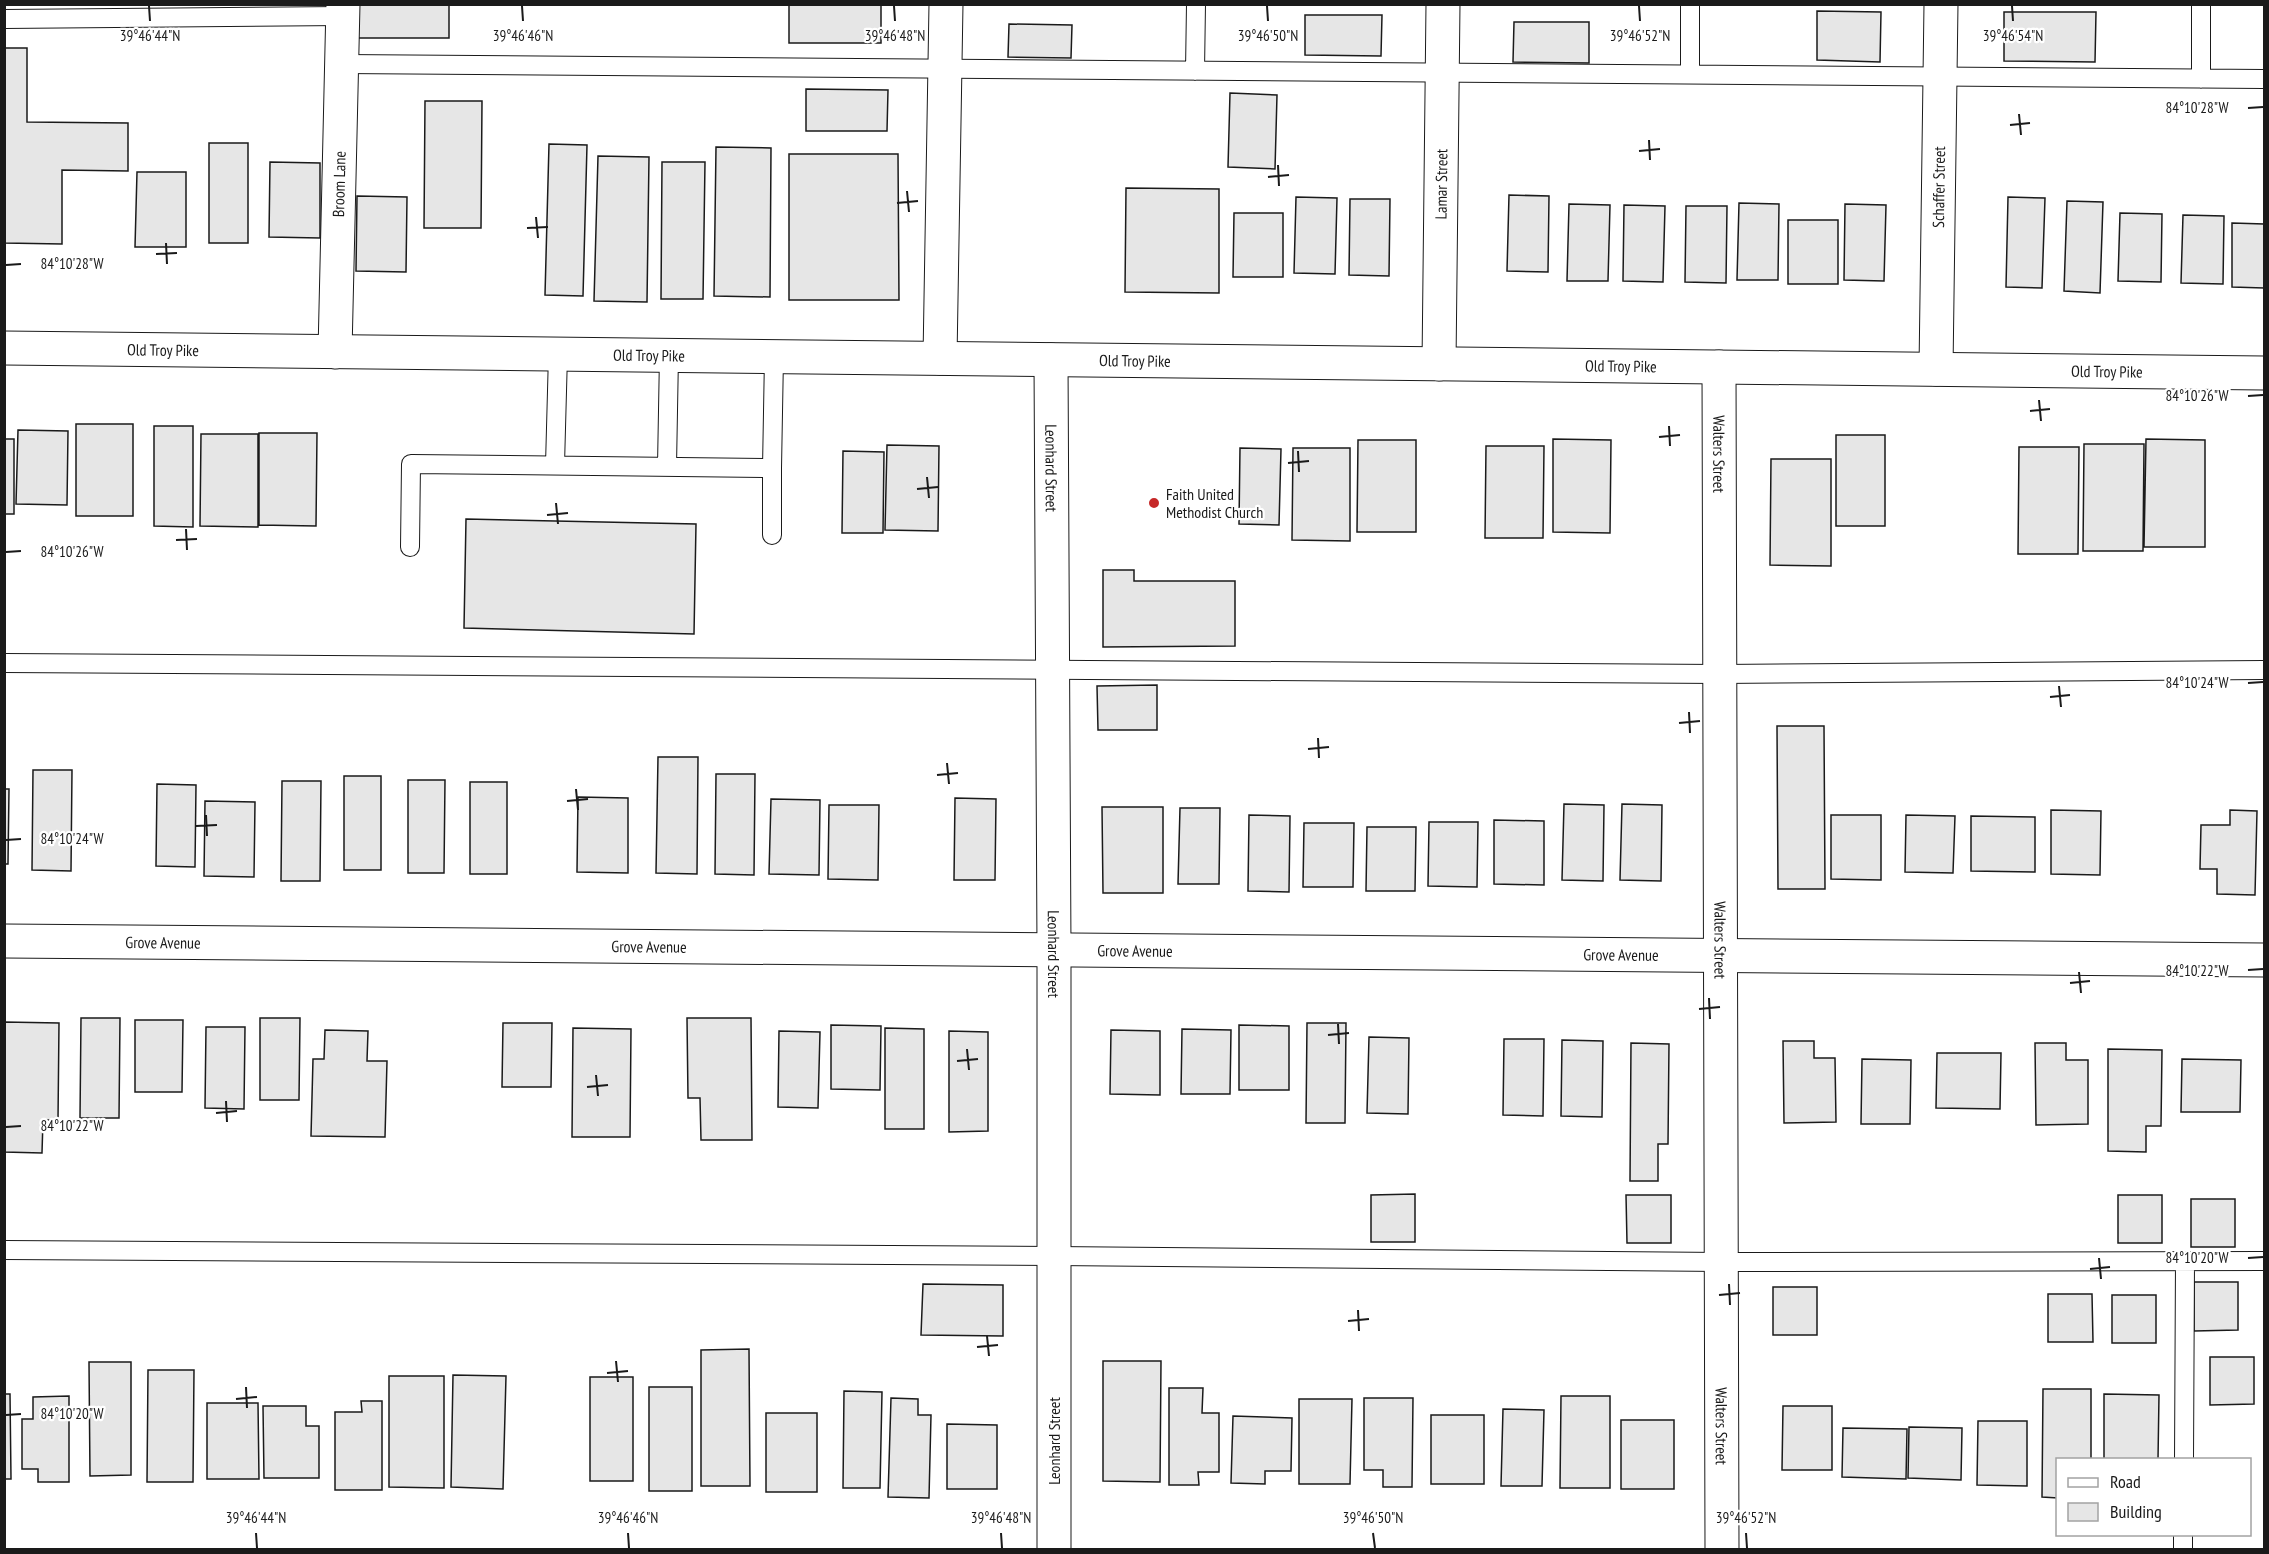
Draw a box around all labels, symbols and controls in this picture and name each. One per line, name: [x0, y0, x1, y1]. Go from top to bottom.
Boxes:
text: 39°46'44"N: [120, 26, 180, 45]
text: 39°46'46"N: [493, 26, 553, 45]
text: 39°46'48"N: [865, 26, 925, 45]
text: 39°46'50"N: [1238, 26, 1298, 45]
text: 39°46'52"N: [1610, 26, 1670, 45]
text: 39°46'54"N: [1983, 26, 2043, 45]
text: 84°10'28"W: [2165, 98, 2229, 117]
street label: Schaffer Street: [1928, 145, 1949, 228]
street label: Lamar Street: [1431, 148, 1451, 219]
street label: Broom Lane: [328, 151, 350, 217]
text: 84°10'28"W: [40, 254, 104, 273]
street label: Old Troy Pike: [127, 339, 199, 360]
street label: Old Troy Pike: [613, 345, 685, 366]
street label: Old Troy Pike: [1099, 350, 1171, 371]
street label: Old Troy Pike: [1585, 355, 1657, 376]
street label: Old Troy Pike: [2071, 361, 2143, 382]
text: 84°10'26"W: [2165, 386, 2229, 405]
street label: Walters Street: [1709, 415, 1729, 493]
street label: Leonhard Street: [1041, 424, 1062, 513]
place label: Faith United Methodist Church: [1166, 484, 1263, 522]
marker: Faith United Methodist Church: [1147, 496, 1161, 510]
text: 84°10'26"W: [40, 542, 104, 561]
text: 84°10'24"W: [2165, 673, 2229, 692]
text: 84°10'24"W: [40, 829, 104, 848]
street label: Walters Street: [1710, 901, 1731, 979]
street label: Leonhard Street: [1044, 910, 1064, 998]
street label: Grove Avenue: [125, 932, 201, 953]
street label: Grove Avenue: [611, 936, 687, 957]
street label: Grove Avenue: [1097, 940, 1173, 961]
street label: Grove Avenue: [1583, 944, 1659, 965]
text: 84°10'22"W: [2165, 961, 2229, 980]
text: 84°10'22"W: [40, 1116, 104, 1135]
text: 84°10'20"W: [2165, 1248, 2229, 1267]
street label: Walters Street: [1712, 1387, 1732, 1465]
street label: Leonhard Street: [1044, 1397, 1064, 1485]
text: 84°10'20"W: [40, 1404, 104, 1423]
legend: [2056, 1458, 2251, 1536]
text: Road: [2110, 1470, 2141, 1493]
text: Building: [2110, 1500, 2162, 1523]
text: 39°46'44"N: [226, 1508, 286, 1527]
text: 39°46'46"N: [598, 1508, 658, 1527]
text: 39°46'48"N: [971, 1508, 1031, 1527]
text: 39°46'50"N: [1343, 1508, 1403, 1527]
text: 39°46'52"N: [1716, 1508, 1776, 1527]

